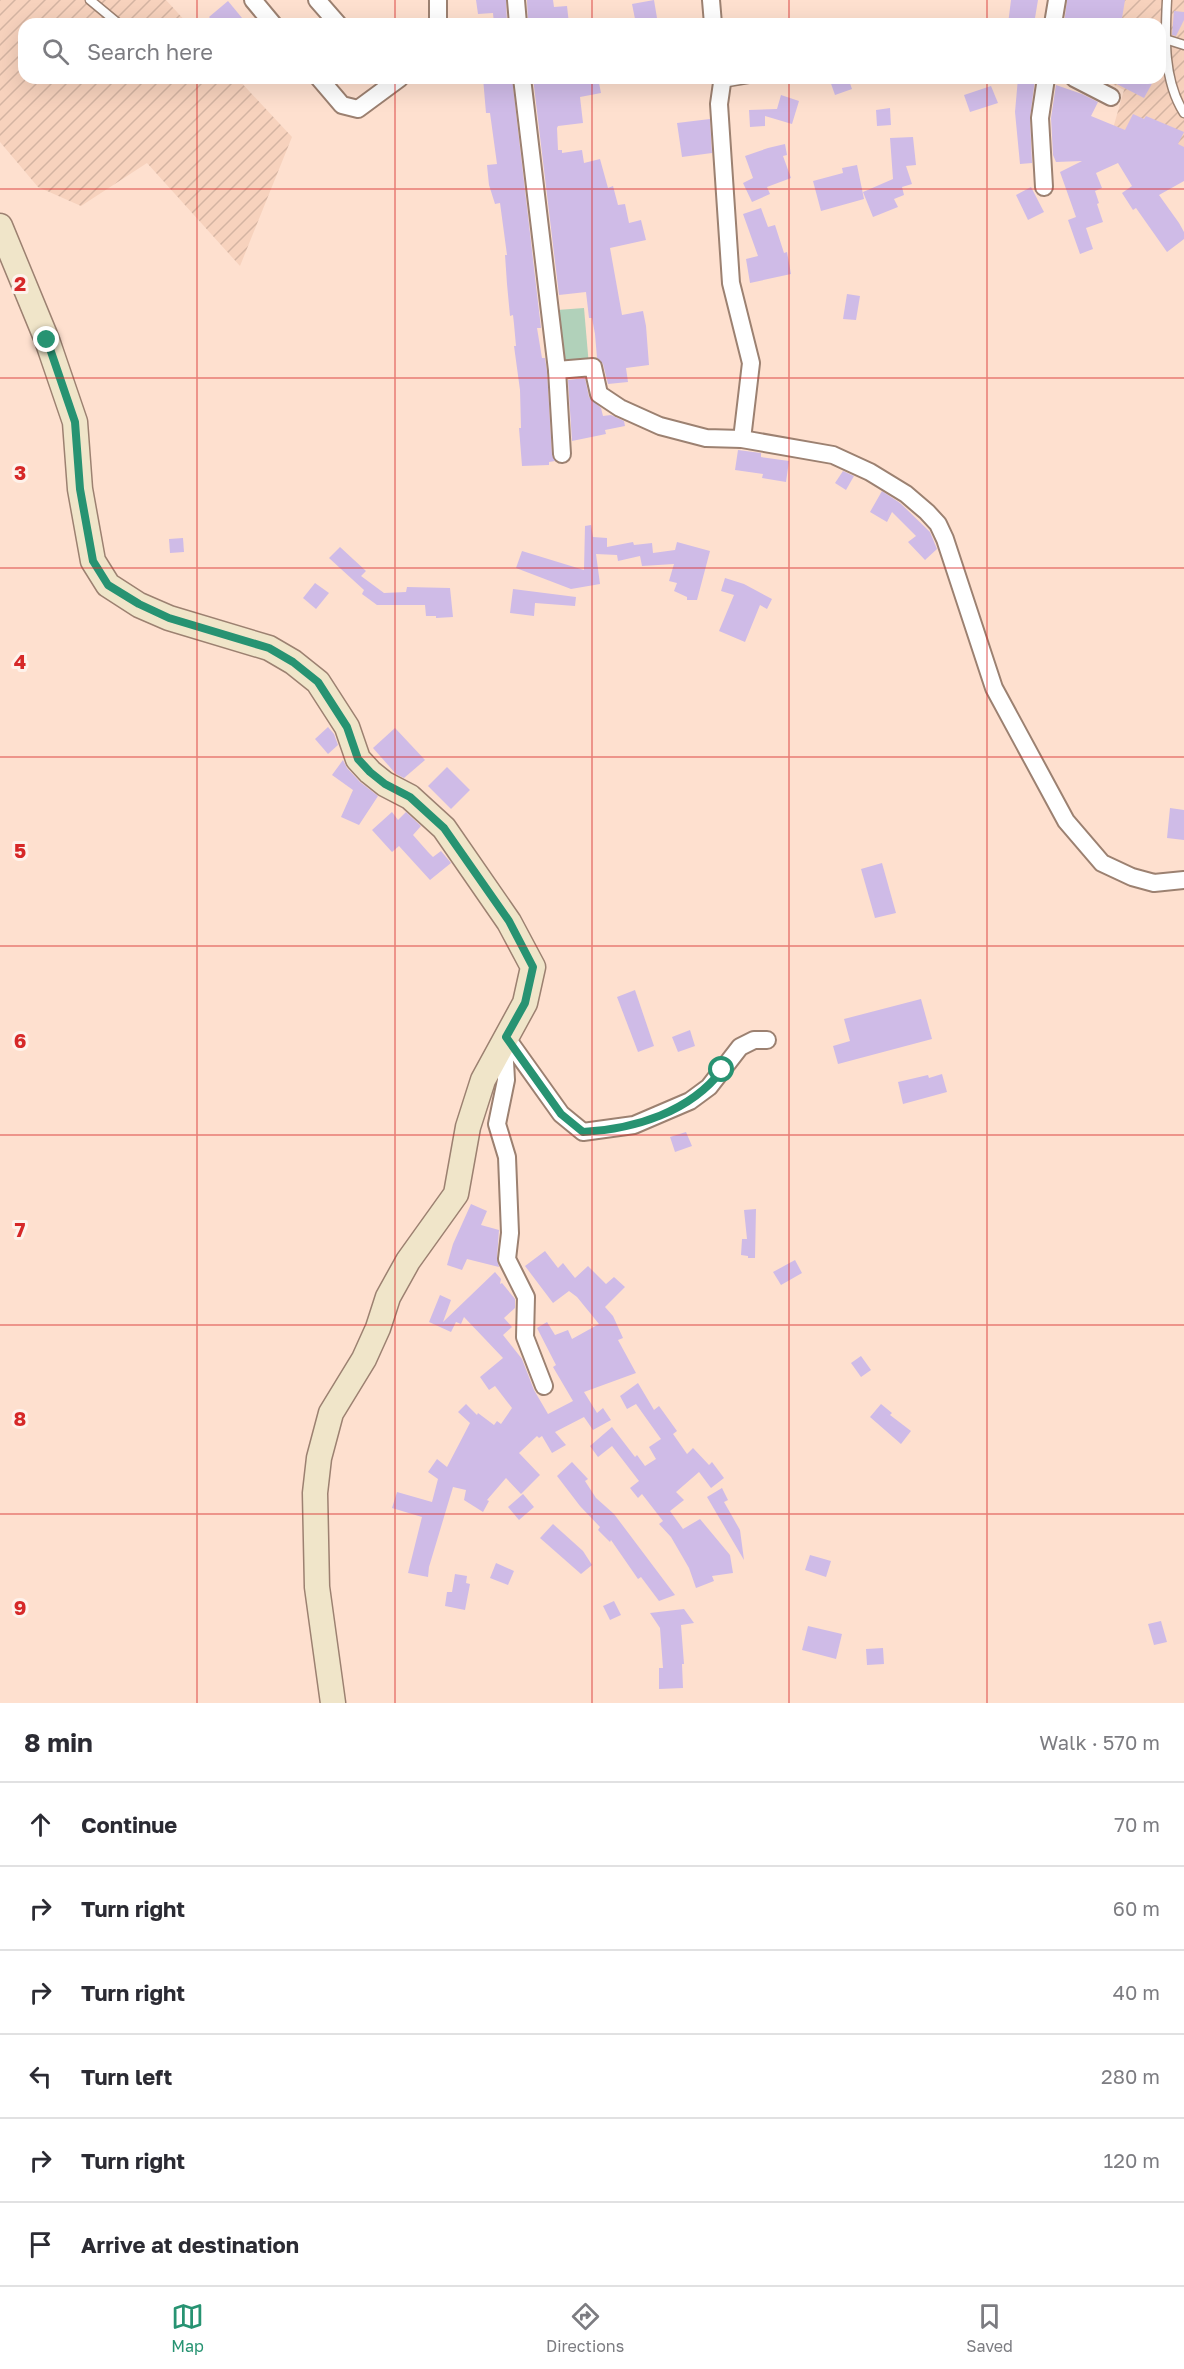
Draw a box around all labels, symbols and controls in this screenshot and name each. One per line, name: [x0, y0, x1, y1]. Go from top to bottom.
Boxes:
search box: [18, 18, 1166, 84]
icon: search: [39, 35, 72, 68]
text: Search here: [87, 38, 213, 65]
text: 2: [14, 271, 26, 295]
route end: [33, 326, 59, 352]
text: 3: [14, 460, 26, 484]
text: 4: [14, 649, 26, 673]
text: 5: [14, 838, 26, 862]
text: 6: [14, 1028, 26, 1052]
route start: [708, 1056, 734, 1082]
text: 7: [15, 1217, 26, 1241]
text: 8: [14, 1406, 26, 1430]
text: 9: [14, 1595, 26, 1619]
text: 8 min: [24, 1727, 93, 1758]
text: Walk · 570 m: [1039, 1730, 1160, 1754]
icon: ahead: [24, 1808, 57, 1841]
text: Continue: [81, 1811, 177, 1838]
text: 70 m: [1114, 1812, 1160, 1836]
icon: right: [24, 1892, 57, 1925]
text: Turn right: [81, 1895, 185, 1922]
text: 60 m: [1113, 1896, 1160, 1920]
icon: right: [24, 1976, 57, 2009]
text: Turn right: [81, 1979, 185, 2006]
text: 40 m: [1113, 1980, 1160, 2004]
icon: left: [24, 2060, 57, 2093]
text: Turn left: [81, 2063, 172, 2090]
text: 280 m: [1101, 2064, 1160, 2088]
icon: right: [24, 2144, 57, 2177]
text: Turn right: [81, 2147, 185, 2174]
text: 120 m: [1104, 2148, 1160, 2172]
icon: arrive: [24, 2228, 57, 2261]
text: Arrive at destination: [81, 2231, 299, 2258]
tab: Map: [171, 2300, 204, 2356]
tab: Directions: [546, 2300, 624, 2356]
tab: Saved: [966, 2300, 1013, 2356]

